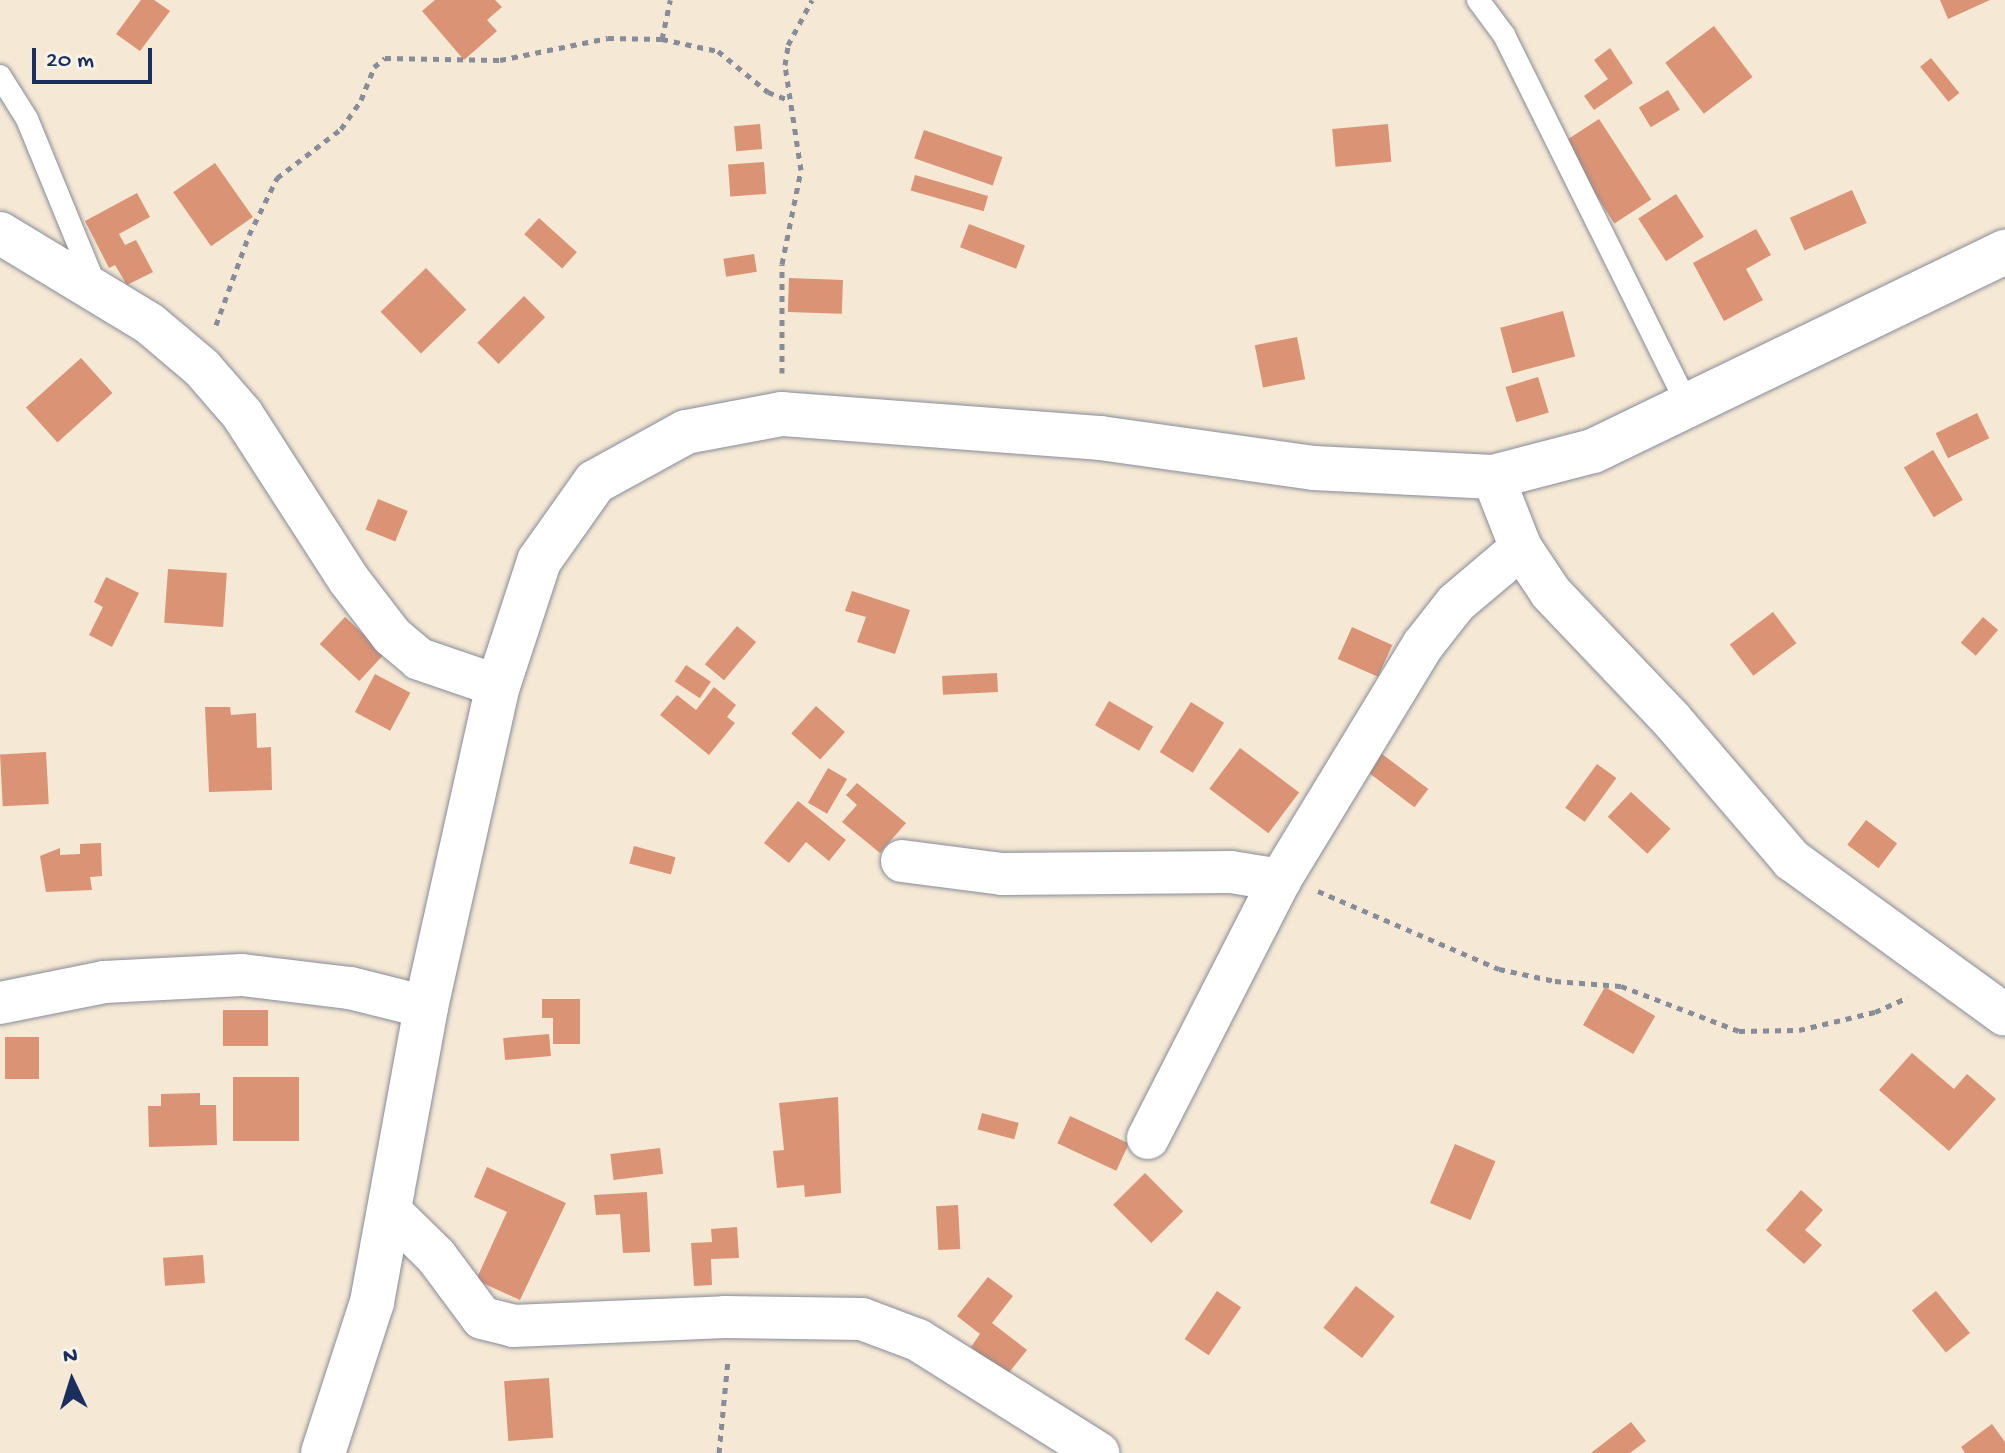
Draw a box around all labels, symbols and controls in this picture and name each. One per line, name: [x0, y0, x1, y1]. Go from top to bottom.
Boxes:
scale bar: [36, 32, 156, 82]
text: 20 m: [46, 47, 94, 76]
north arrow: [32, 1341, 112, 1421]
text: N: [62, 1344, 78, 1371]

